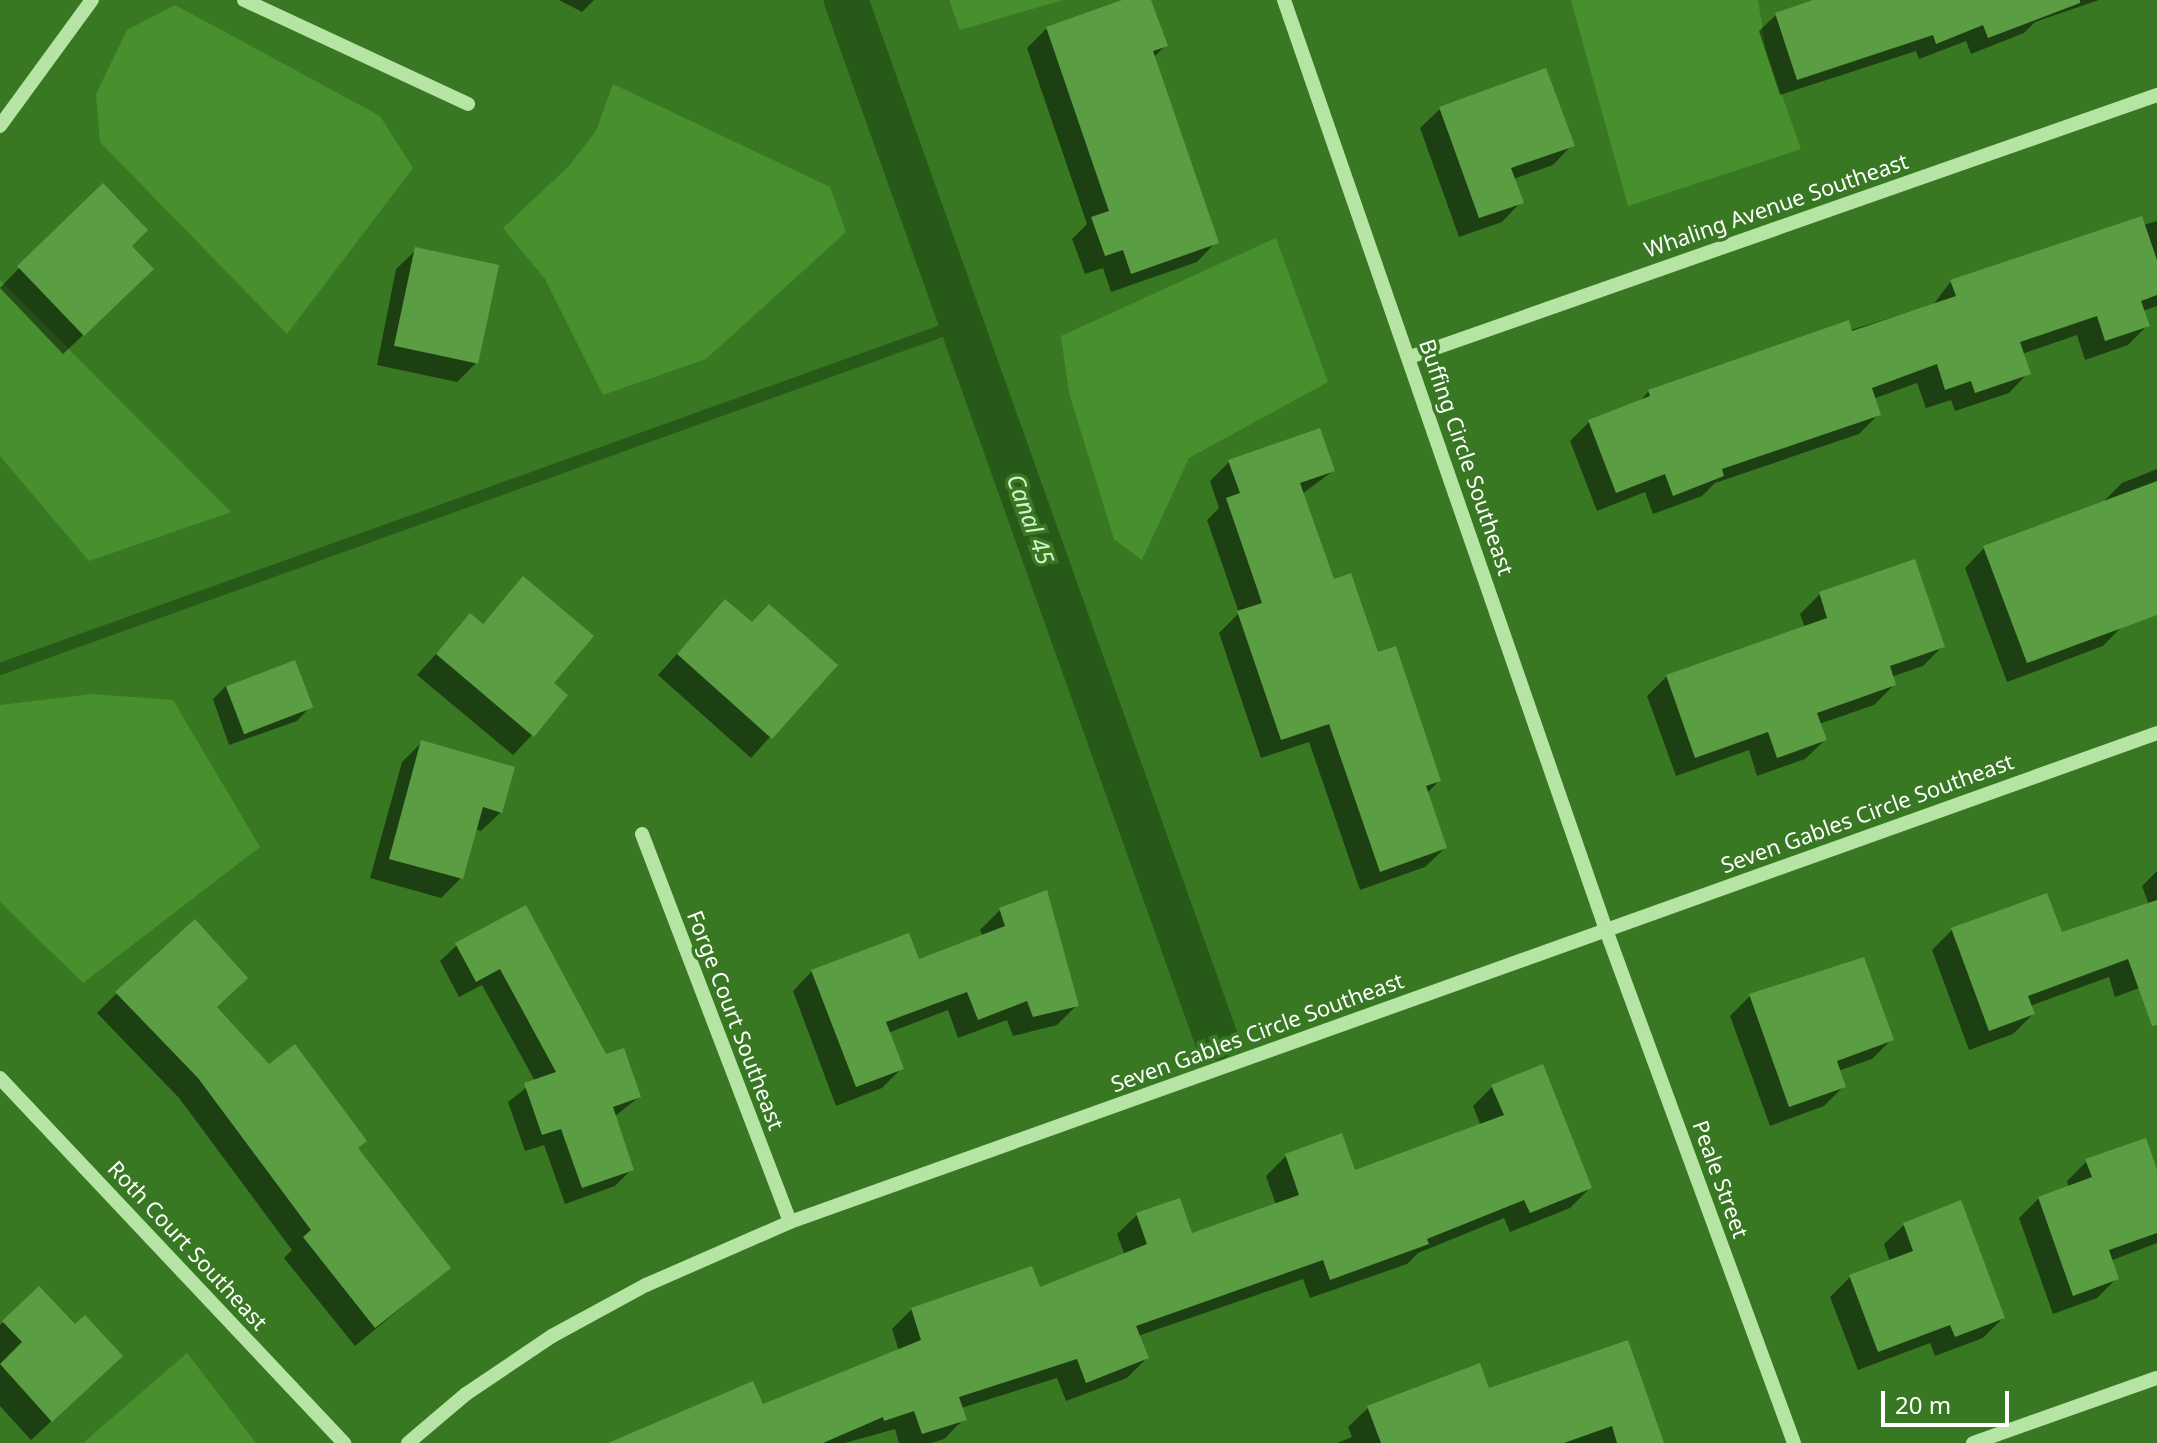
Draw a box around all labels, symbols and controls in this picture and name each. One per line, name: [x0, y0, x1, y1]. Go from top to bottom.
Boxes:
street label: Whaling Avenue Southeast: [1641, 147, 1911, 263]
street label: Buffing Circle Southeast: [1414, 336, 1520, 578]
water label: Canal 45: [1001, 470, 1061, 568]
street label: Seven Gables Circle Southeast: [1717, 748, 2017, 878]
street label: Forge Court Southeast: [682, 907, 790, 1133]
street label: Seven Gables Circle Southeast: [1107, 967, 1407, 1097]
street label: Peale Street: [1688, 1117, 1754, 1241]
street label: Roth Court Southeast: [103, 1155, 273, 1335]
scale bar: [1885, 1375, 2013, 1425]
text: 20 m: [1895, 1388, 1951, 1421]

